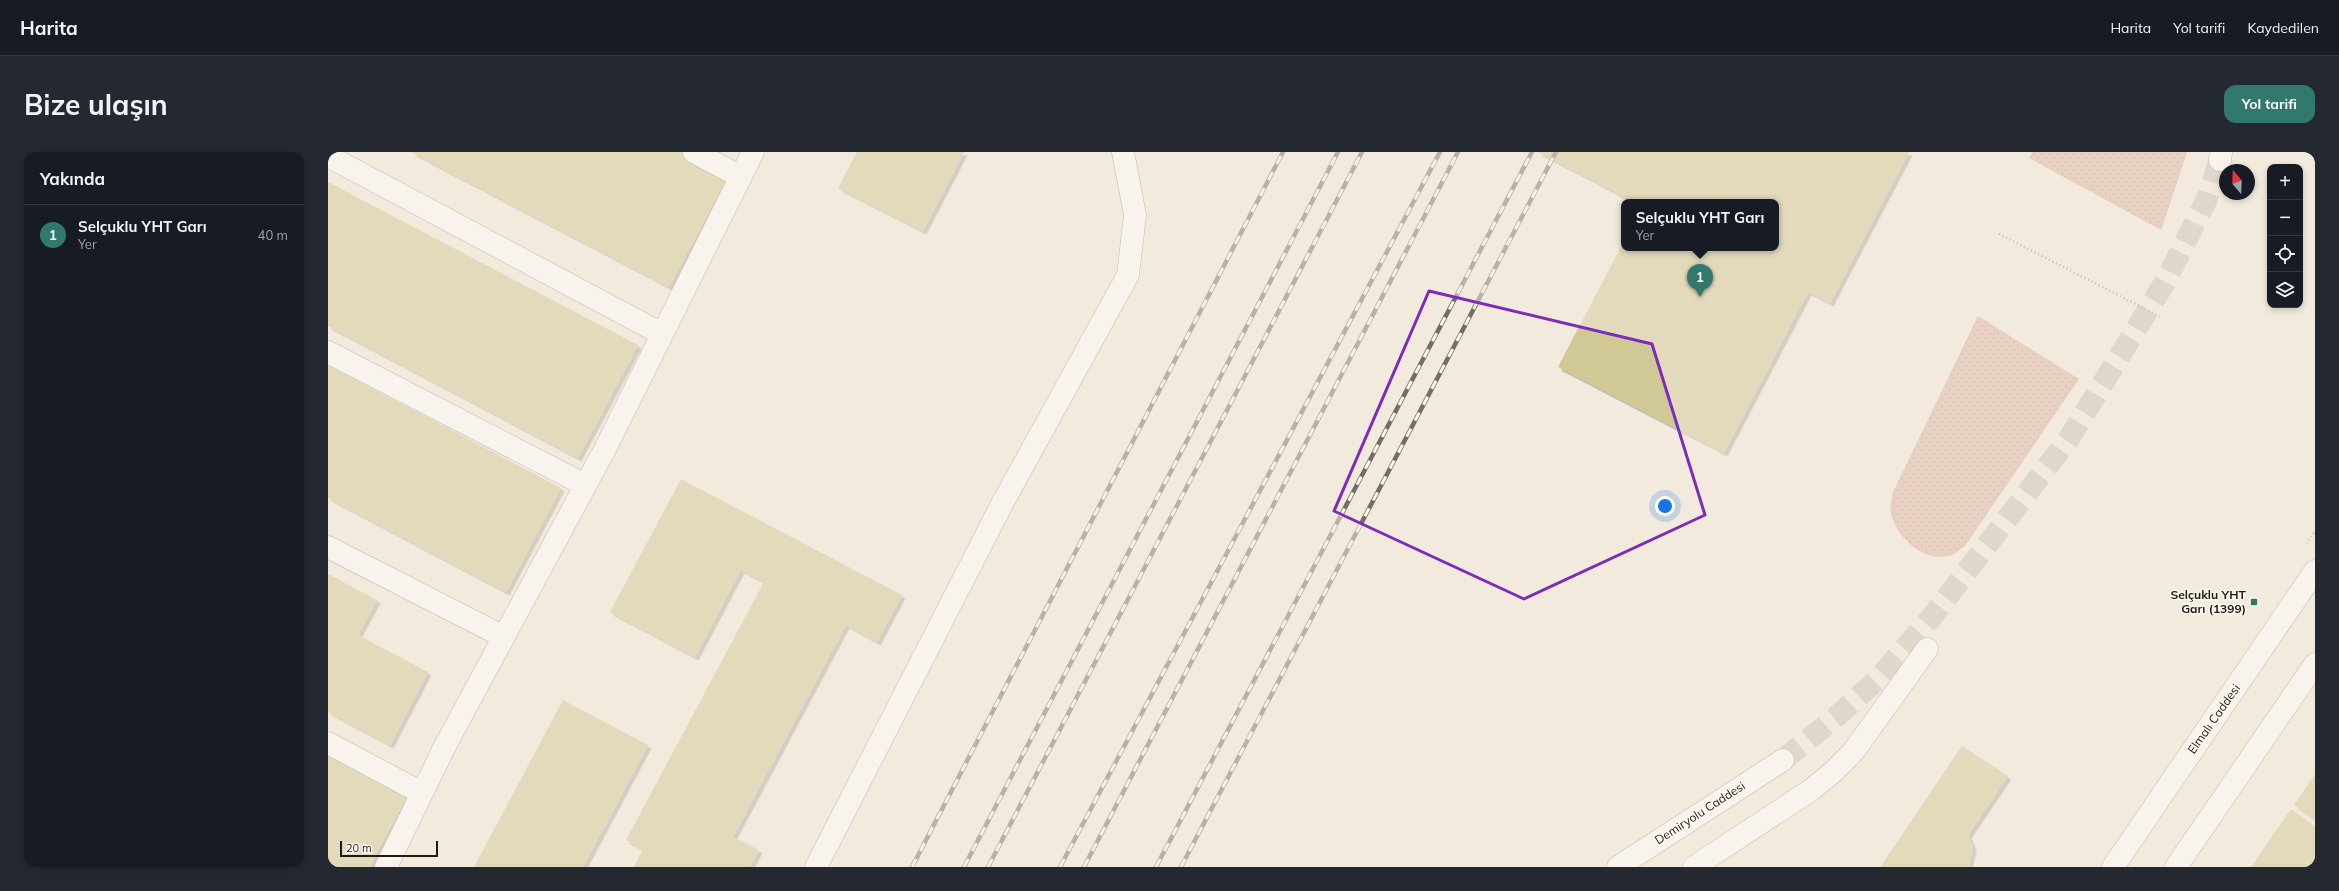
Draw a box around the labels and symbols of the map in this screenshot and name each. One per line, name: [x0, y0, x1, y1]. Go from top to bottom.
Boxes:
north arrow: [2219, 164, 2255, 200]
pin: 1: [1687, 264, 1713, 297]
your location: [1655, 496, 1675, 516]
place label: Selçuklu YHT Garı (1399): [2171, 587, 2247, 616]
marker: Selçuklu YHT Garı (1399): [2249, 597, 2259, 607]
street label: Elmalı Caddesi: [2184, 681, 2243, 756]
street label: Demiryolu Caddesi: [1652, 778, 1748, 847]
scale bar: [340, 839, 438, 858]

